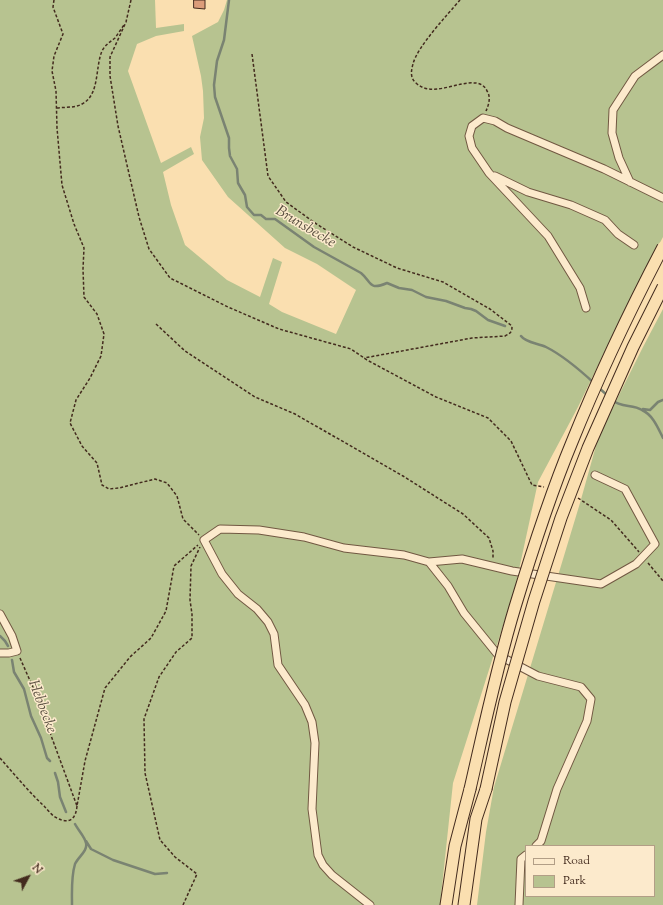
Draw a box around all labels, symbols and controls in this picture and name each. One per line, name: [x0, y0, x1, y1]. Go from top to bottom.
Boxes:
water label: Brunsbecke: [272, 203, 338, 253]
water label: Hebbecke: [23, 678, 59, 736]
legend: [525, 845, 655, 897]
text: Road: [563, 852, 590, 870]
north arrow: [8, 857, 48, 897]
text: N: [28, 861, 46, 878]
text: Park: [563, 872, 586, 890]

